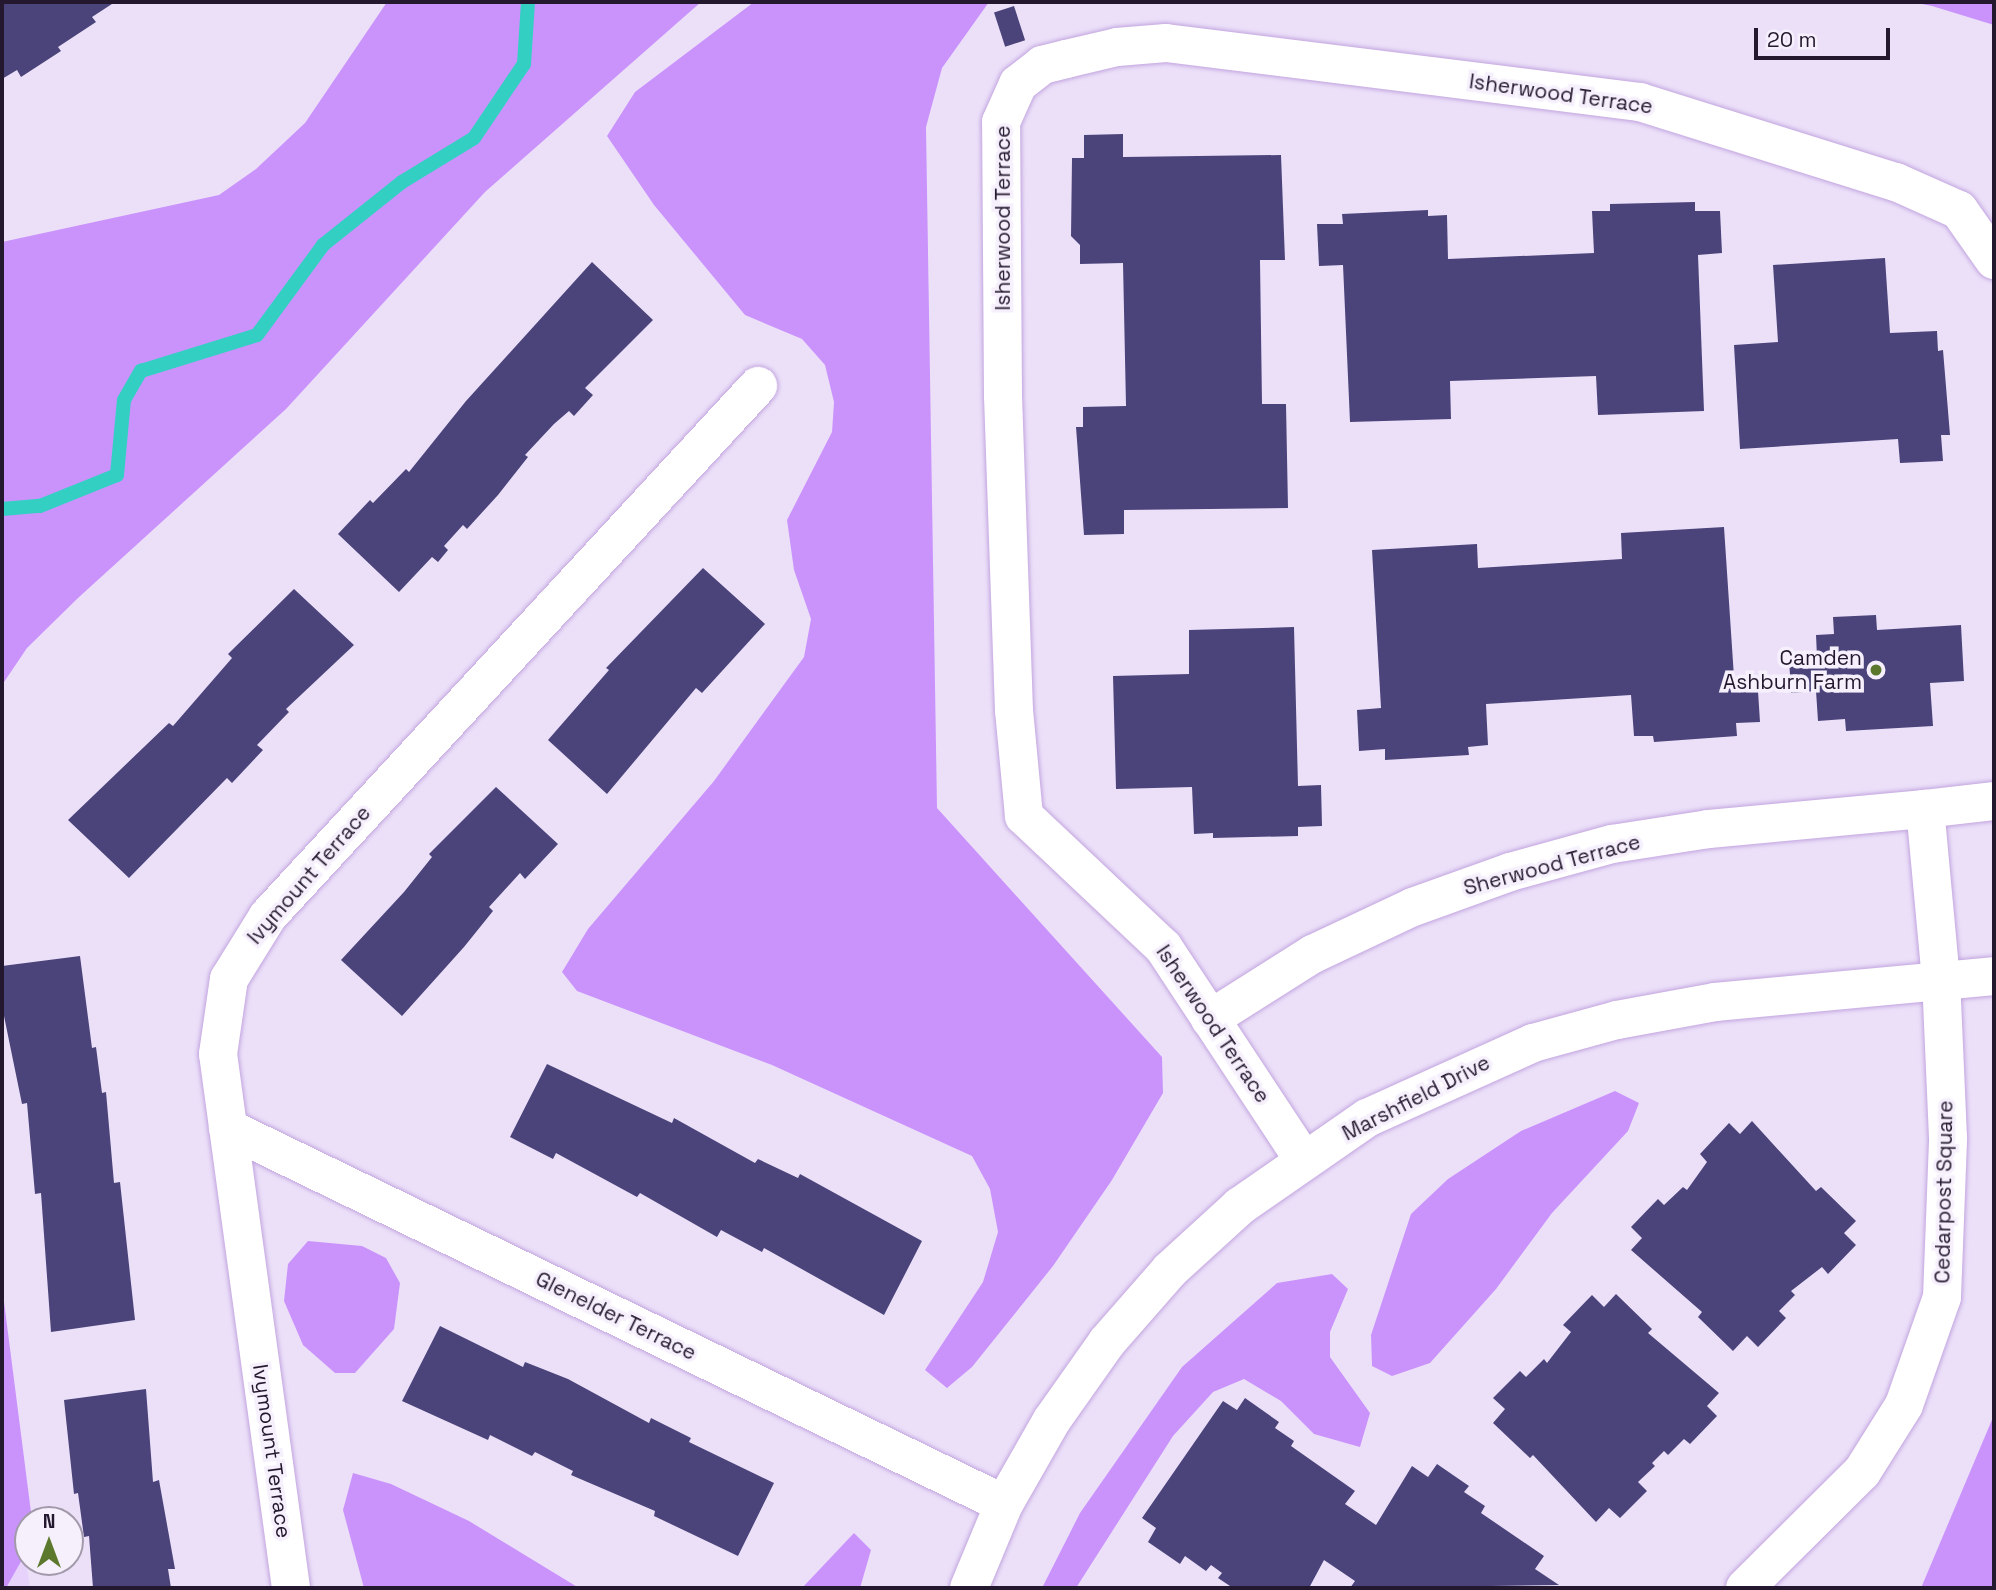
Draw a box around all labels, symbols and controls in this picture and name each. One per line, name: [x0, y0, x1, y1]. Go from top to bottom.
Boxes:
scale bar: [1758, 14, 1895, 58]
text: 20 m: [1767, 26, 1817, 53]
street label: Isherwood Terrace: [1467, 69, 1655, 119]
street label: Isherwood Terrace: [990, 125, 1016, 311]
place label: Camden Ashburn Farm: [1723, 645, 1862, 695]
marker: Camden Ashburn Farm: [1868, 662, 1884, 678]
street label: Ivymount Terrace: [242, 800, 376, 950]
street label: Sherwood Terrace: [1461, 829, 1643, 901]
street label: Isherwood Terrace: [1151, 940, 1275, 1108]
street label: Marshfield Drive: [1338, 1050, 1494, 1146]
street label: Cedarpost Square: [1930, 1100, 1958, 1284]
street label: Glenelder Terrace: [531, 1266, 701, 1366]
street label: Ivymount Terrace: [247, 1362, 297, 1540]
north arrow: [14, 1506, 84, 1576]
text: N: [43, 1509, 55, 1534]

